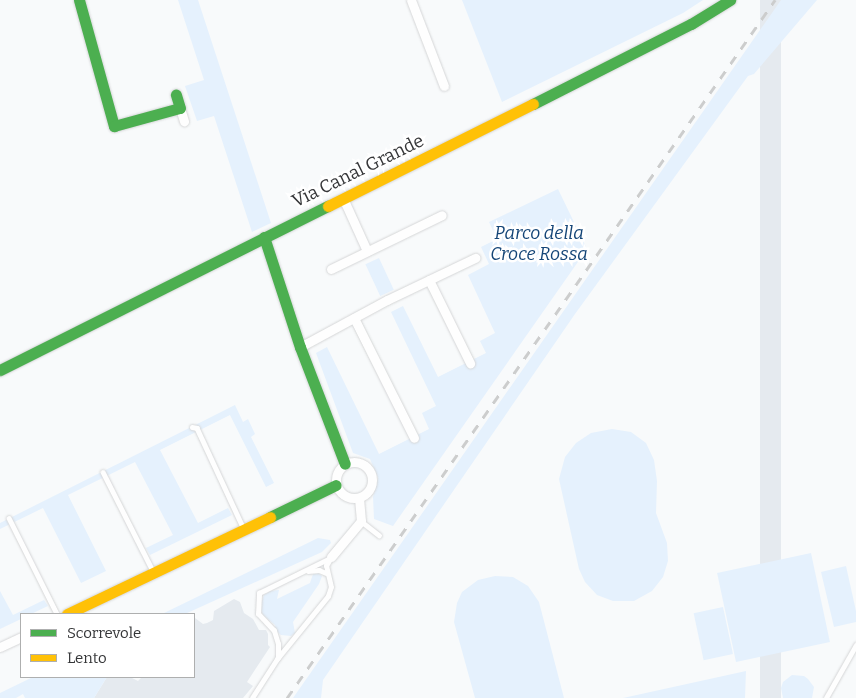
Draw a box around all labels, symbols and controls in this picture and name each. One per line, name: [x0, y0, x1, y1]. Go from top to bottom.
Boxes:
street label: Via Canal Grande: [289, 130, 427, 212]
park label: Parco della Croce Rossa: [490, 223, 588, 266]
legend: [20, 613, 195, 678]
text: Scorrevole: [67, 624, 141, 642]
text: Lento: [67, 649, 107, 667]

